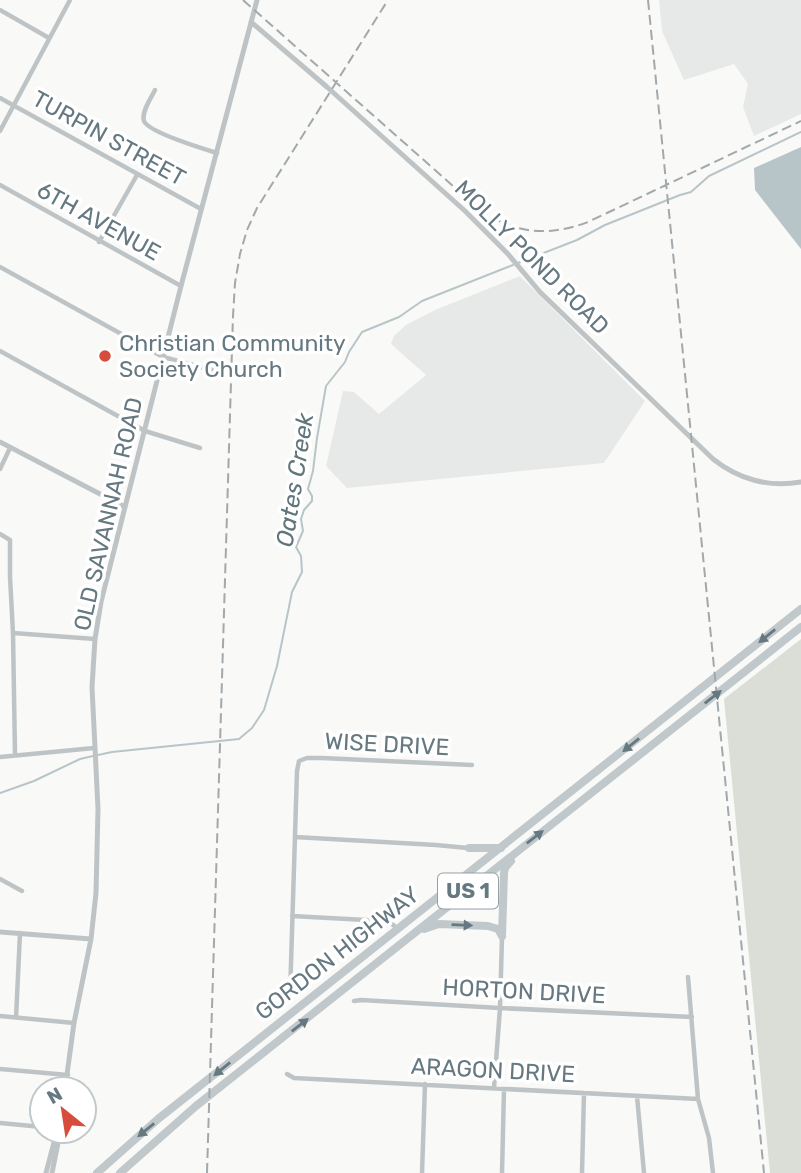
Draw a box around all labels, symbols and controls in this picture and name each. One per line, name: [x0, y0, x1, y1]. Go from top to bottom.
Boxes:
street label: TURPIN STREET: [27, 84, 191, 192]
street label: MOLLY POND ROAD: [449, 174, 615, 340]
street label: 6TH AVENUE: [32, 176, 166, 266]
place label: Christian Community Society Church: [119, 329, 346, 383]
marker: Christian Community Society Church: [97, 348, 113, 364]
street label: OLD SAVANNAH ROAD: [68, 395, 148, 633]
water label: Oates Creek: [271, 410, 320, 549]
one-way arrow: [759, 628, 776, 643]
one-way arrow: [703, 689, 721, 704]
street label: WISE DRIVE: [324, 727, 450, 761]
one-way arrow: [622, 738, 640, 753]
one-way arrow: [526, 830, 544, 845]
road number: US 1: [438, 874, 498, 908]
street label: GORDON HIGHWAY: [249, 880, 425, 1026]
one-way arrow: [451, 919, 473, 931]
street label: HORTON DRIVE: [442, 973, 606, 1009]
one-way arrow: [290, 1017, 308, 1032]
street label: ARAGON DRIVE: [410, 1052, 576, 1088]
one-way arrow: [214, 1061, 232, 1076]
north arrow: [28, 1075, 98, 1145]
text: N: [43, 1082, 66, 1109]
one-way arrow: [138, 1122, 156, 1137]

